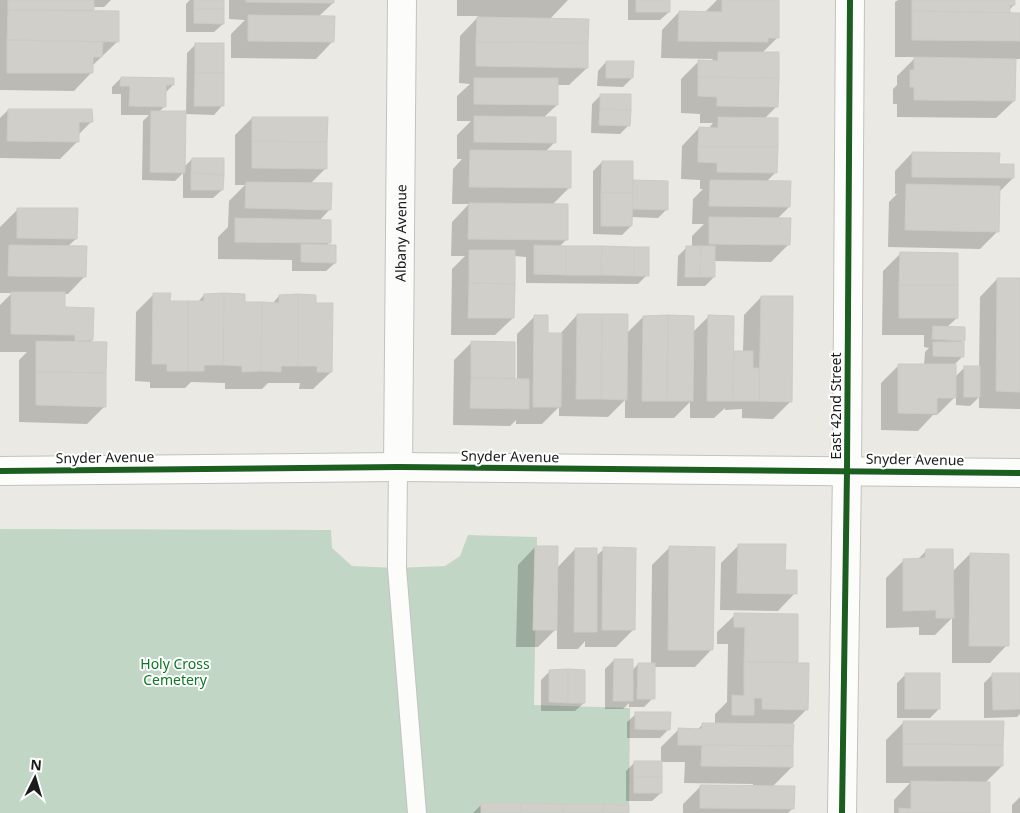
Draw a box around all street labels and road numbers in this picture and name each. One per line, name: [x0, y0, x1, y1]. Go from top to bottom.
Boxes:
street label: Albany Avenue: [390, 184, 410, 282]
street label: East 42nd Street: [826, 352, 845, 460]
street label: Snyder Avenue: [461, 446, 560, 466]
street label: Snyder Avenue: [56, 447, 155, 467]
street label: Snyder Avenue: [866, 449, 965, 469]

